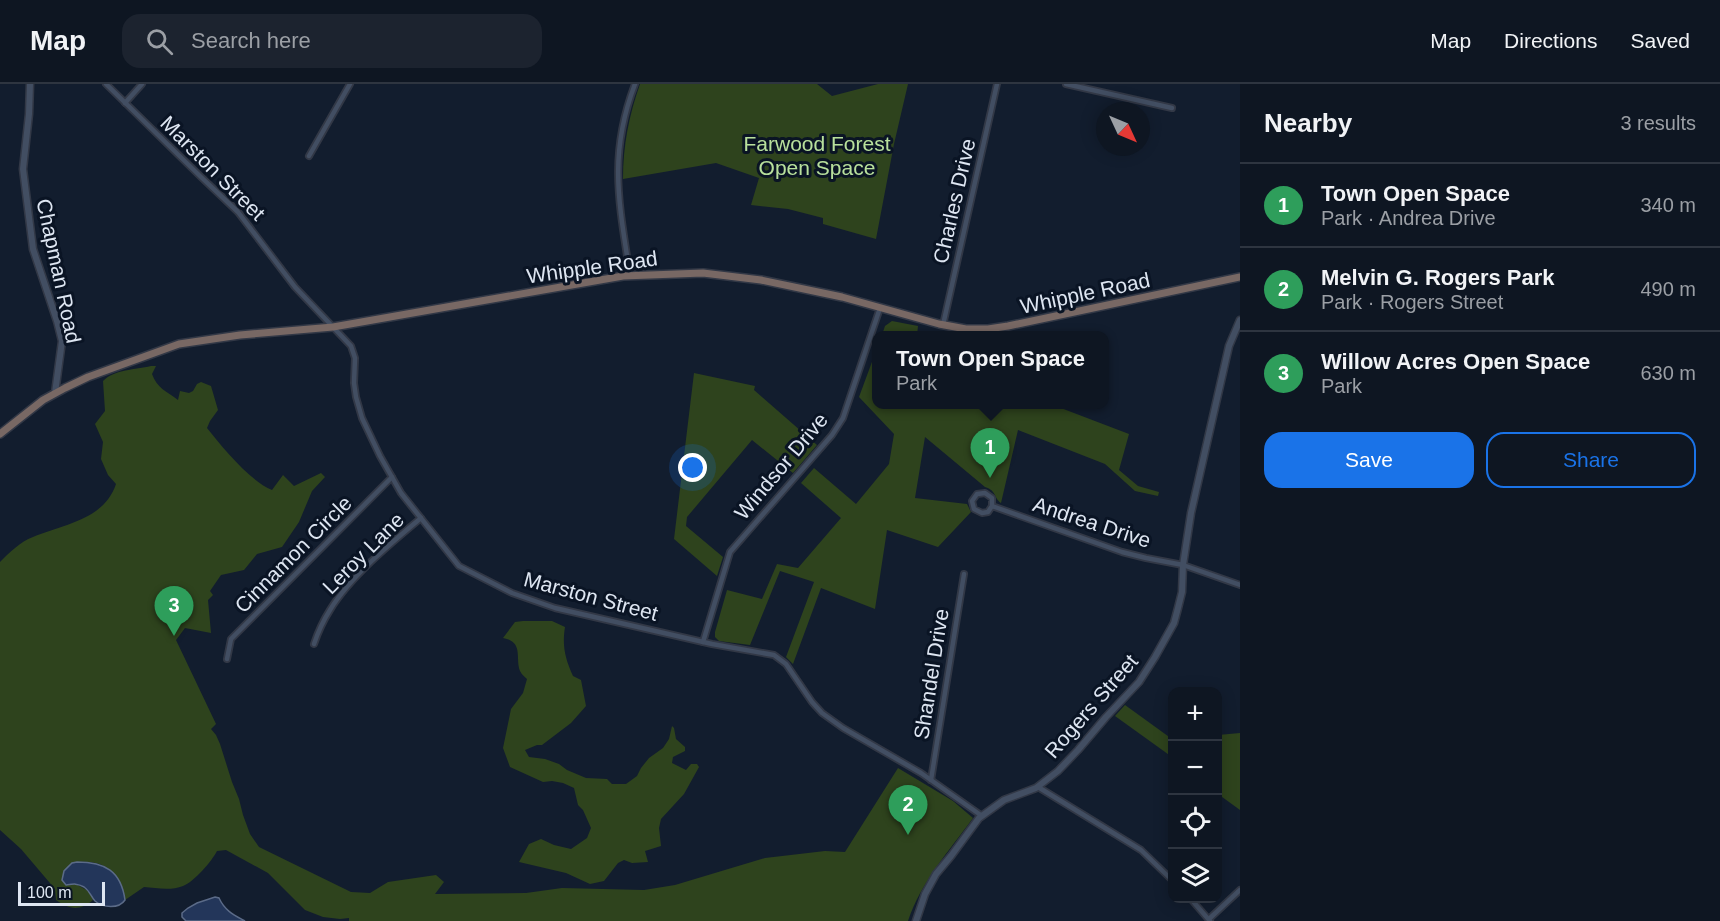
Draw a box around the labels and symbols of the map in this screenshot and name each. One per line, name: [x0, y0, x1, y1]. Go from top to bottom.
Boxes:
north arrow: [1096, 102, 1150, 156]
street label: Marston Street: [156, 111, 270, 225]
park label: Farwood Forest Open Space: [743, 132, 891, 179]
street label: Charles Drive: [928, 136, 980, 266]
street label: Chapman Road: [32, 197, 86, 345]
street label: Whipple Road: [525, 246, 659, 288]
street label: Whipple Road: [1018, 268, 1152, 318]
street label: Windsor Drive: [730, 408, 832, 524]
pin: 1: [970, 428, 1010, 478]
your location: [678, 453, 707, 482]
street label: Cinnamon Circle: [230, 491, 356, 617]
street label: Andrea Drive: [1030, 492, 1154, 552]
street label: Leroy Lane: [318, 508, 408, 598]
street label: Marston Street: [522, 567, 661, 625]
pin: 3: [154, 586, 194, 636]
street label: Shandel Drive: [909, 607, 953, 741]
street label: Rogers Street: [1040, 649, 1142, 762]
pin: 2: [888, 786, 928, 835]
scale bar: [18, 879, 105, 906]

